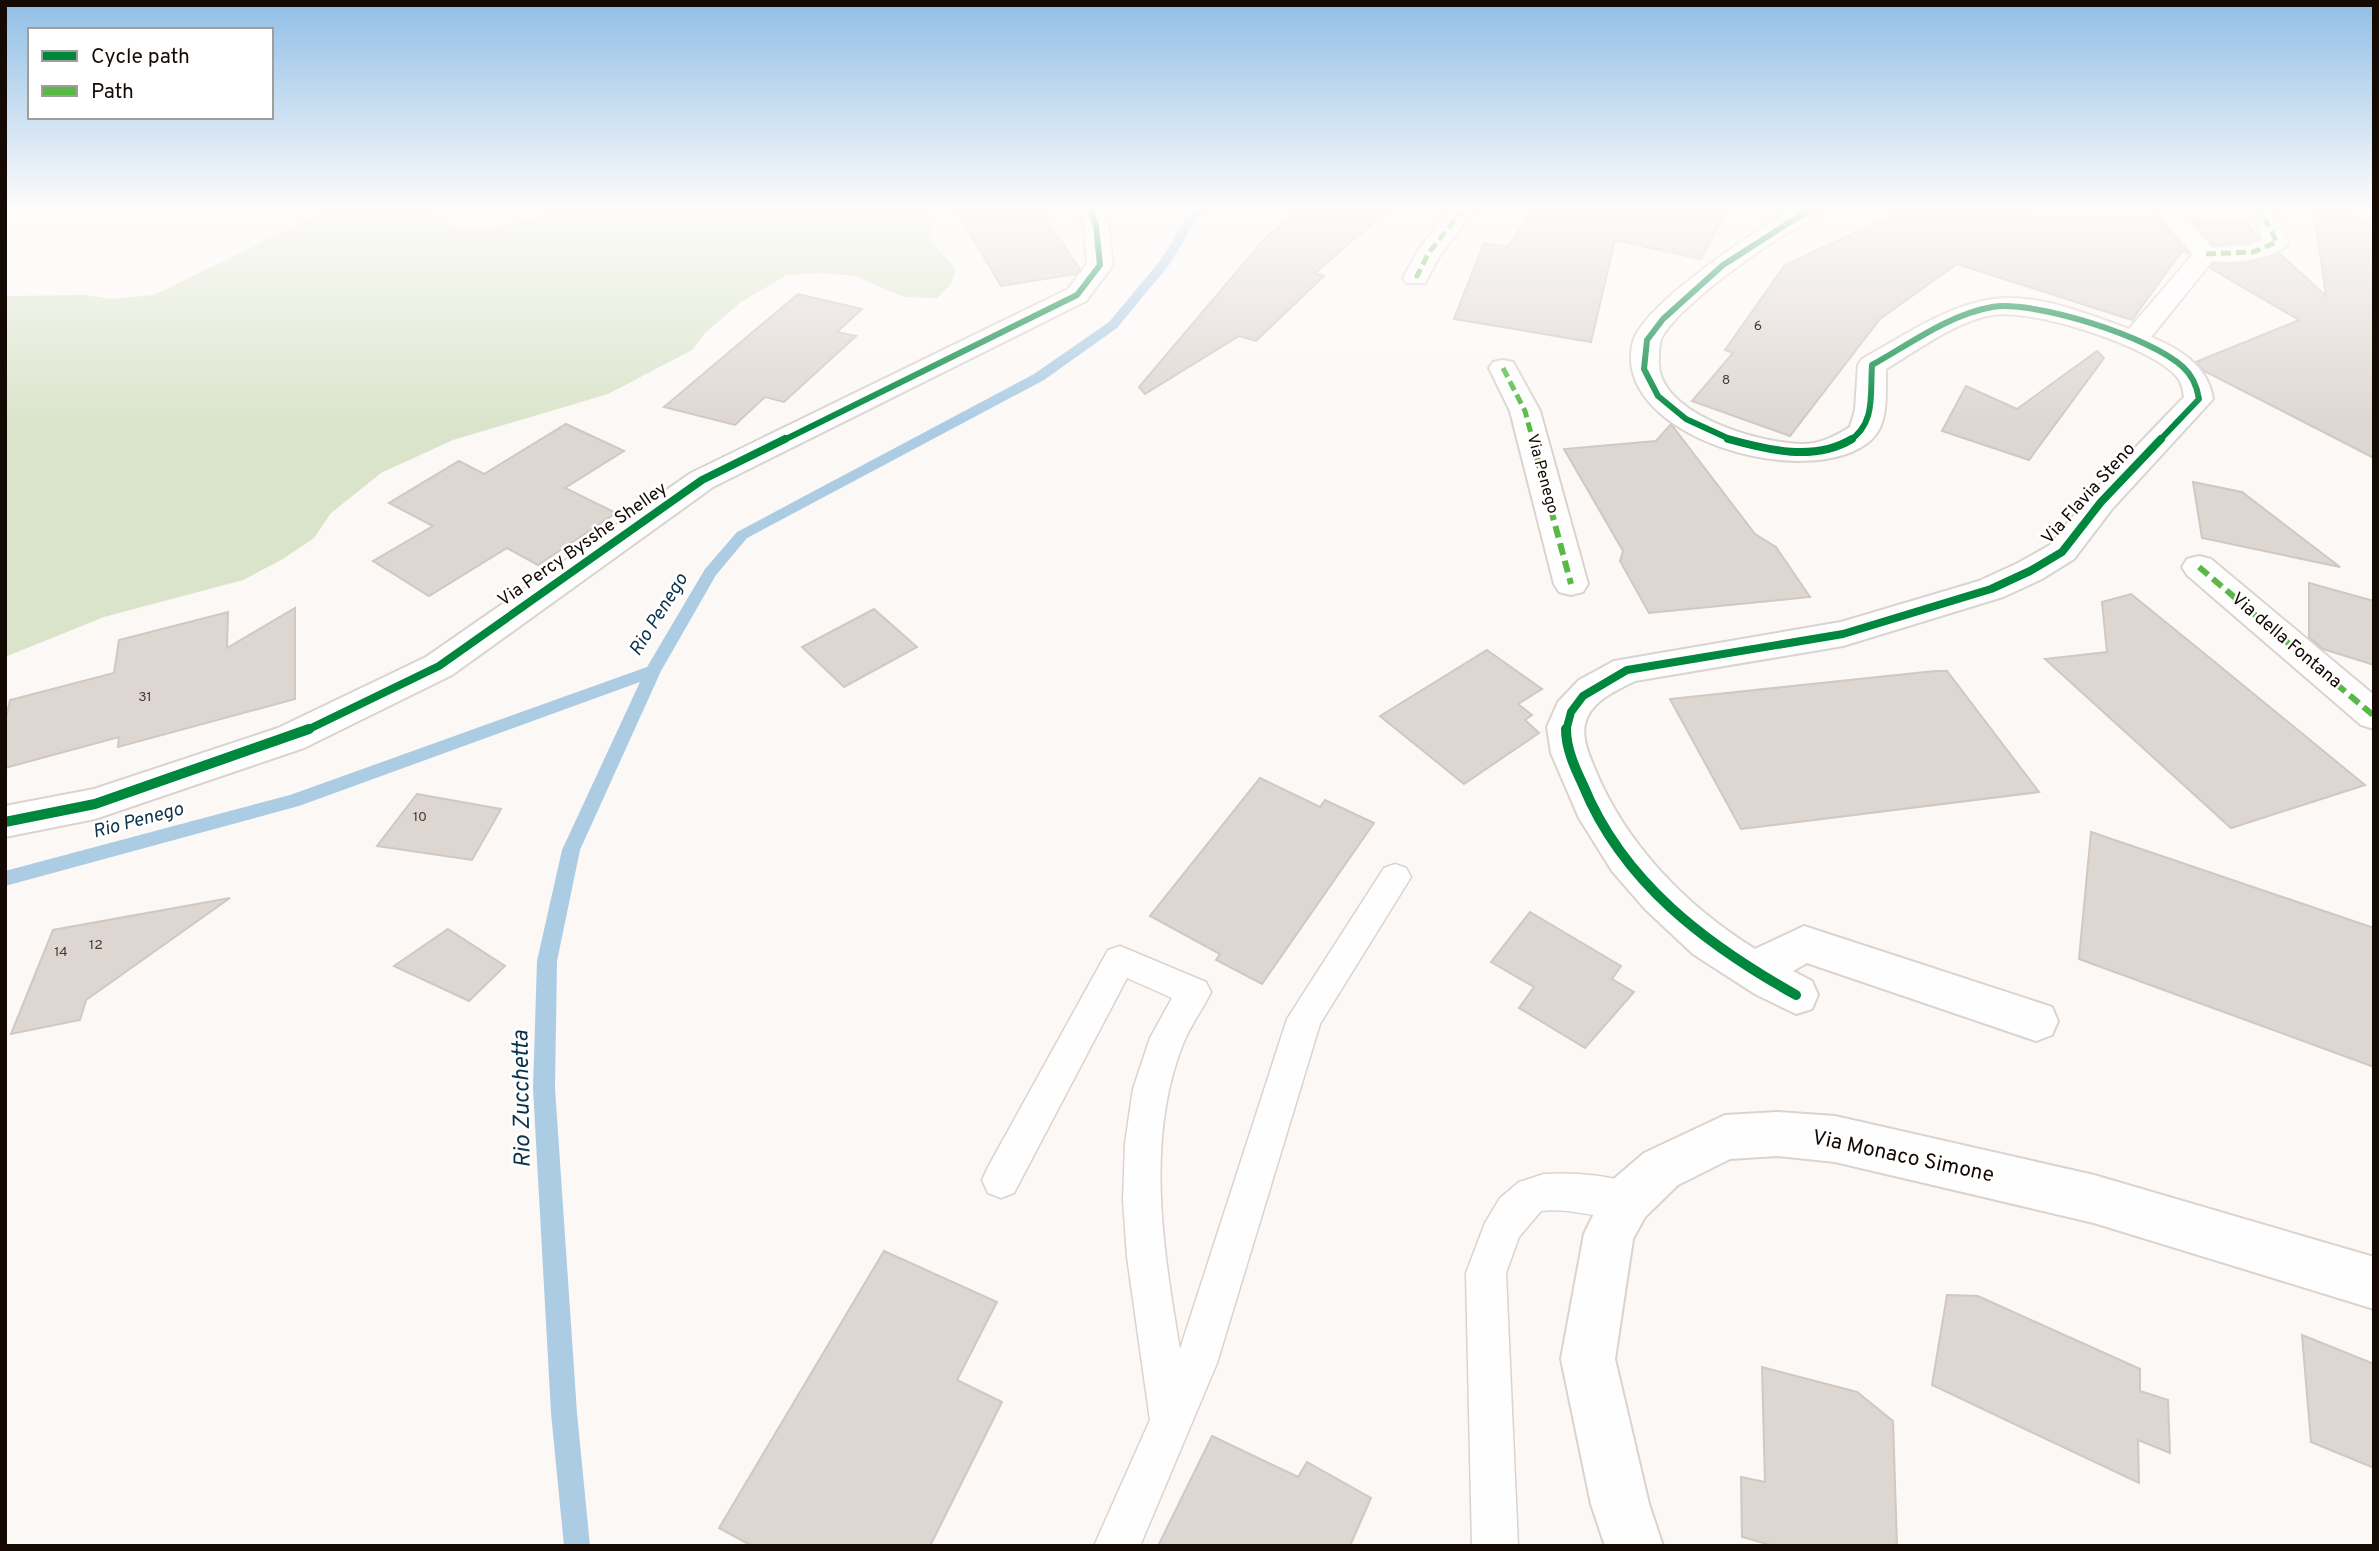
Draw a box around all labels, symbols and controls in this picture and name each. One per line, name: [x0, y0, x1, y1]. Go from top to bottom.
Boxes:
legend: [28, 28, 273, 119]
text: Cycle path: [91, 44, 190, 71]
text: Path: [91, 79, 134, 106]
house number: 6: [1754, 318, 1762, 335]
house number: 8: [1722, 372, 1730, 389]
street label: Via Penego: [1522, 432, 1562, 516]
street label: Via Flavia Steno: [2037, 438, 2141, 550]
street label: Via Percy Bysshe Shelley: [494, 478, 672, 612]
water label: Rio Penego: [624, 569, 694, 661]
street label: Via della Fontana: [2226, 588, 2346, 694]
house number: 31: [138, 689, 152, 706]
water label: Rio Penego: [90, 797, 187, 845]
house number: 10: [413, 809, 427, 826]
house number: 12: [89, 937, 103, 954]
house number: 14: [54, 944, 68, 961]
water label: Rio Zucchetta: [507, 1030, 539, 1168]
street label: Via Monaco Simone: [1810, 1125, 1996, 1189]

